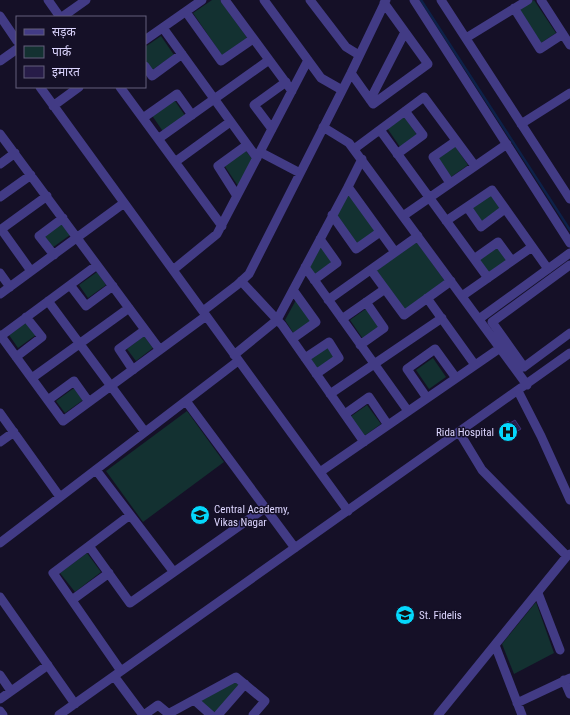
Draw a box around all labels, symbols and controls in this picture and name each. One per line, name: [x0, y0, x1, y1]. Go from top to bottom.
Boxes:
legend: [16, 16, 146, 88]
text: सड़क: [52, 25, 77, 39]
text: पार्क: [52, 45, 72, 59]
text: इमारत: [52, 65, 81, 79]
hospital icon: Rida Hospital: [497, 421, 519, 443]
place label: Rida Hospital: [436, 426, 494, 439]
place label: Central Academy, Vikas Nagar: [214, 503, 289, 529]
school or university icon: Central Academy, Vikas Nagar: [189, 504, 211, 526]
school or university icon: St. Fidelis: [394, 604, 416, 626]
place label: St. Fidelis: [419, 609, 462, 622]

